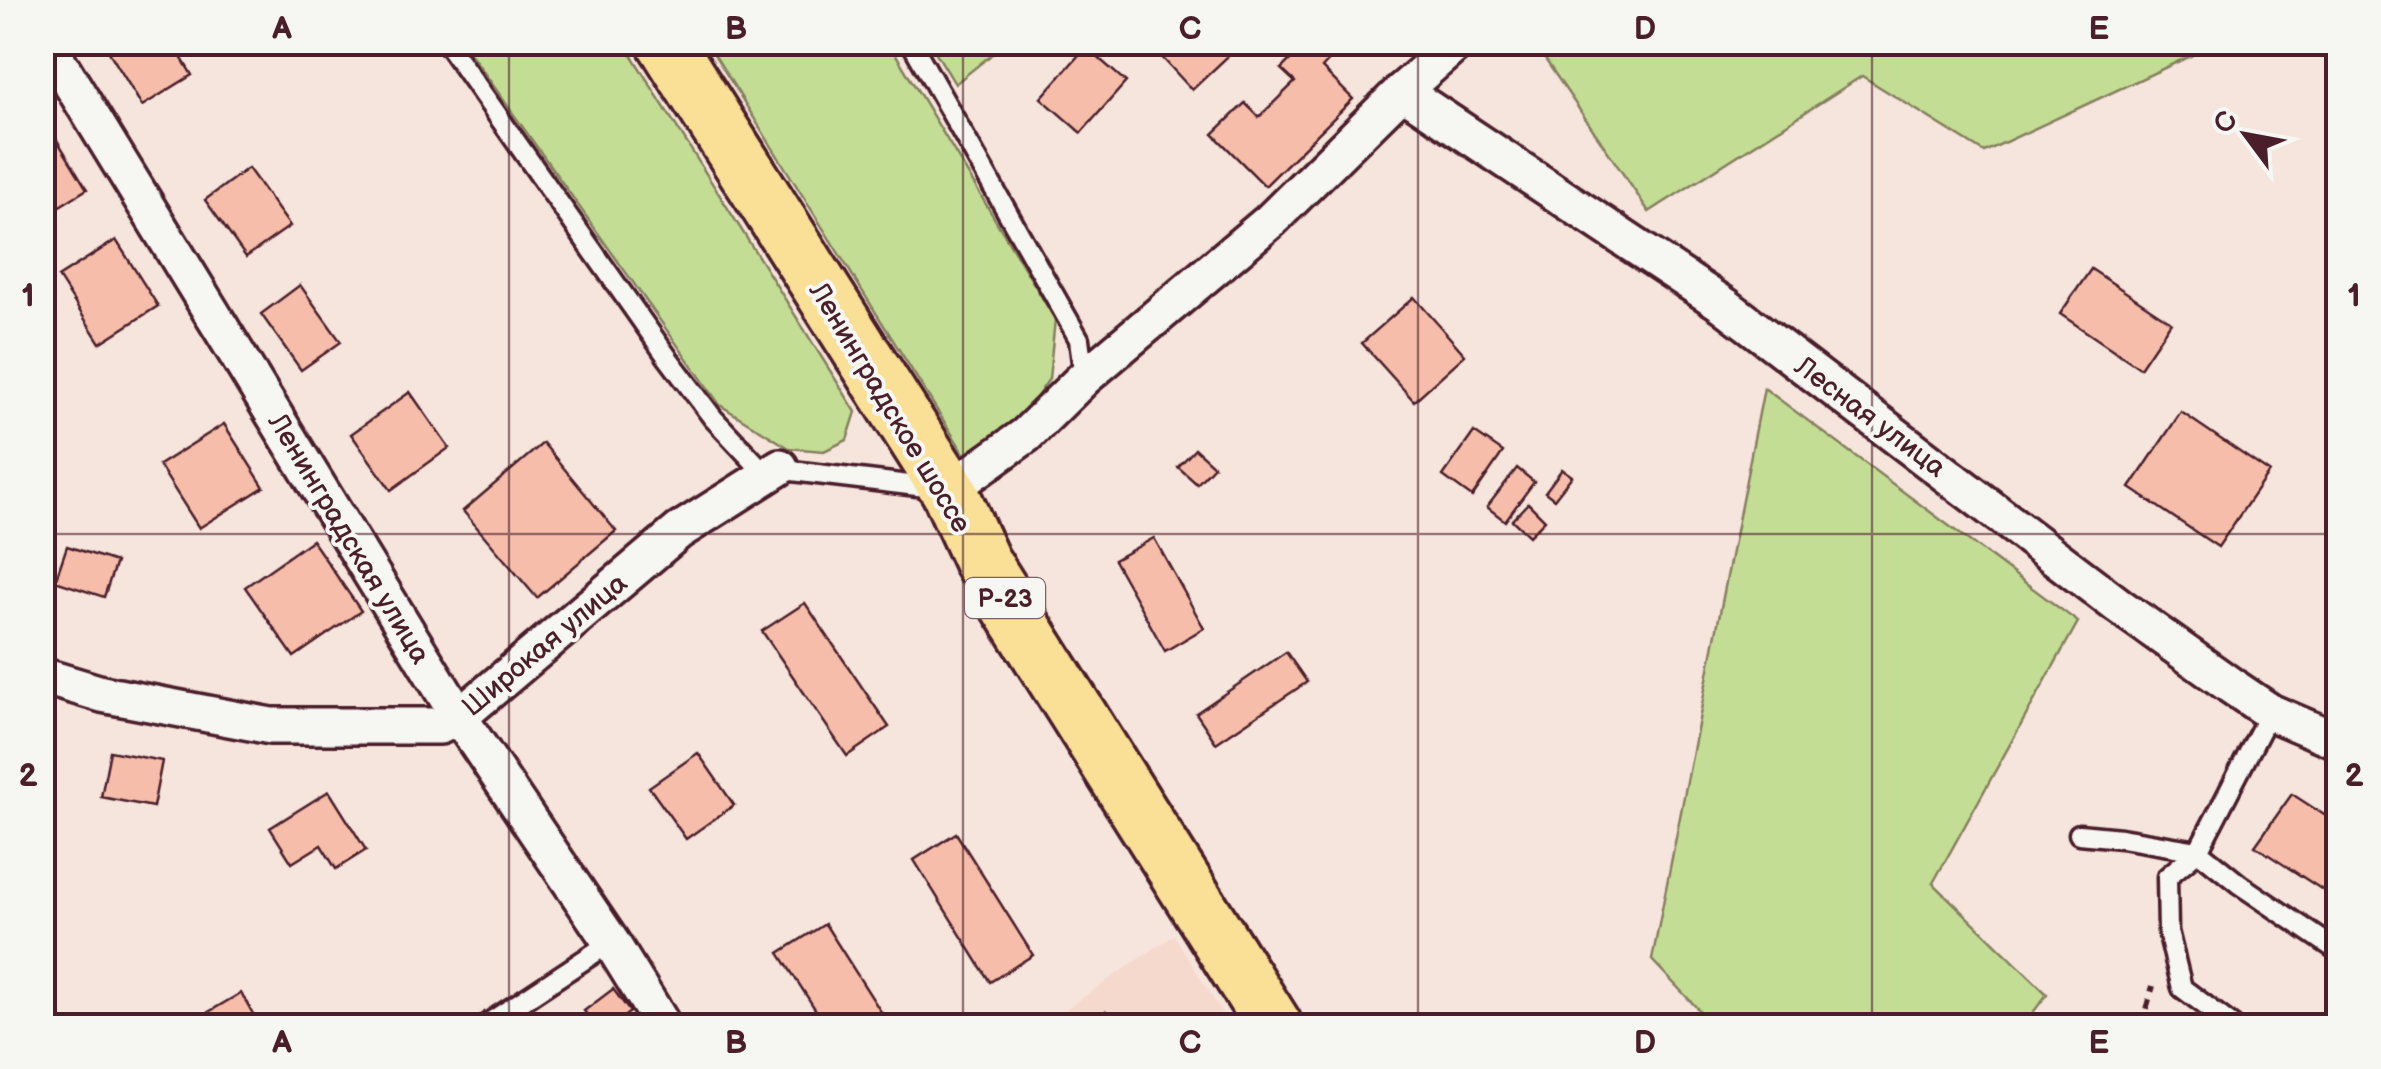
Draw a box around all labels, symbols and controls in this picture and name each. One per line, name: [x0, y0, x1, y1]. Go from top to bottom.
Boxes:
text: A: [271, 10, 292, 49]
text: B: [725, 10, 747, 49]
text: C: [1179, 10, 1201, 49]
text: D: [1634, 10, 1656, 49]
text: E: [2089, 10, 2109, 49]
north arrow: [2196, 85, 2296, 185]
text: С: [2207, 105, 2246, 140]
street label: Ленинградское шоссе: [801, 276, 978, 539]
text: 1: [21, 277, 35, 316]
text: 1: [2347, 277, 2361, 316]
street label: Лесная улица: [1787, 349, 1952, 485]
street label: Ленинградская улица: [260, 407, 437, 670]
street label: Широкая улица: [456, 566, 634, 724]
road number: Р-23: [965, 578, 1045, 618]
text: 2: [18, 757, 38, 796]
text: 2: [2344, 757, 2364, 796]
text: A: [271, 1024, 292, 1063]
text: B: [725, 1024, 747, 1063]
text: C: [1179, 1024, 1201, 1063]
text: D: [1634, 1024, 1656, 1063]
text: E: [2089, 1024, 2109, 1063]

